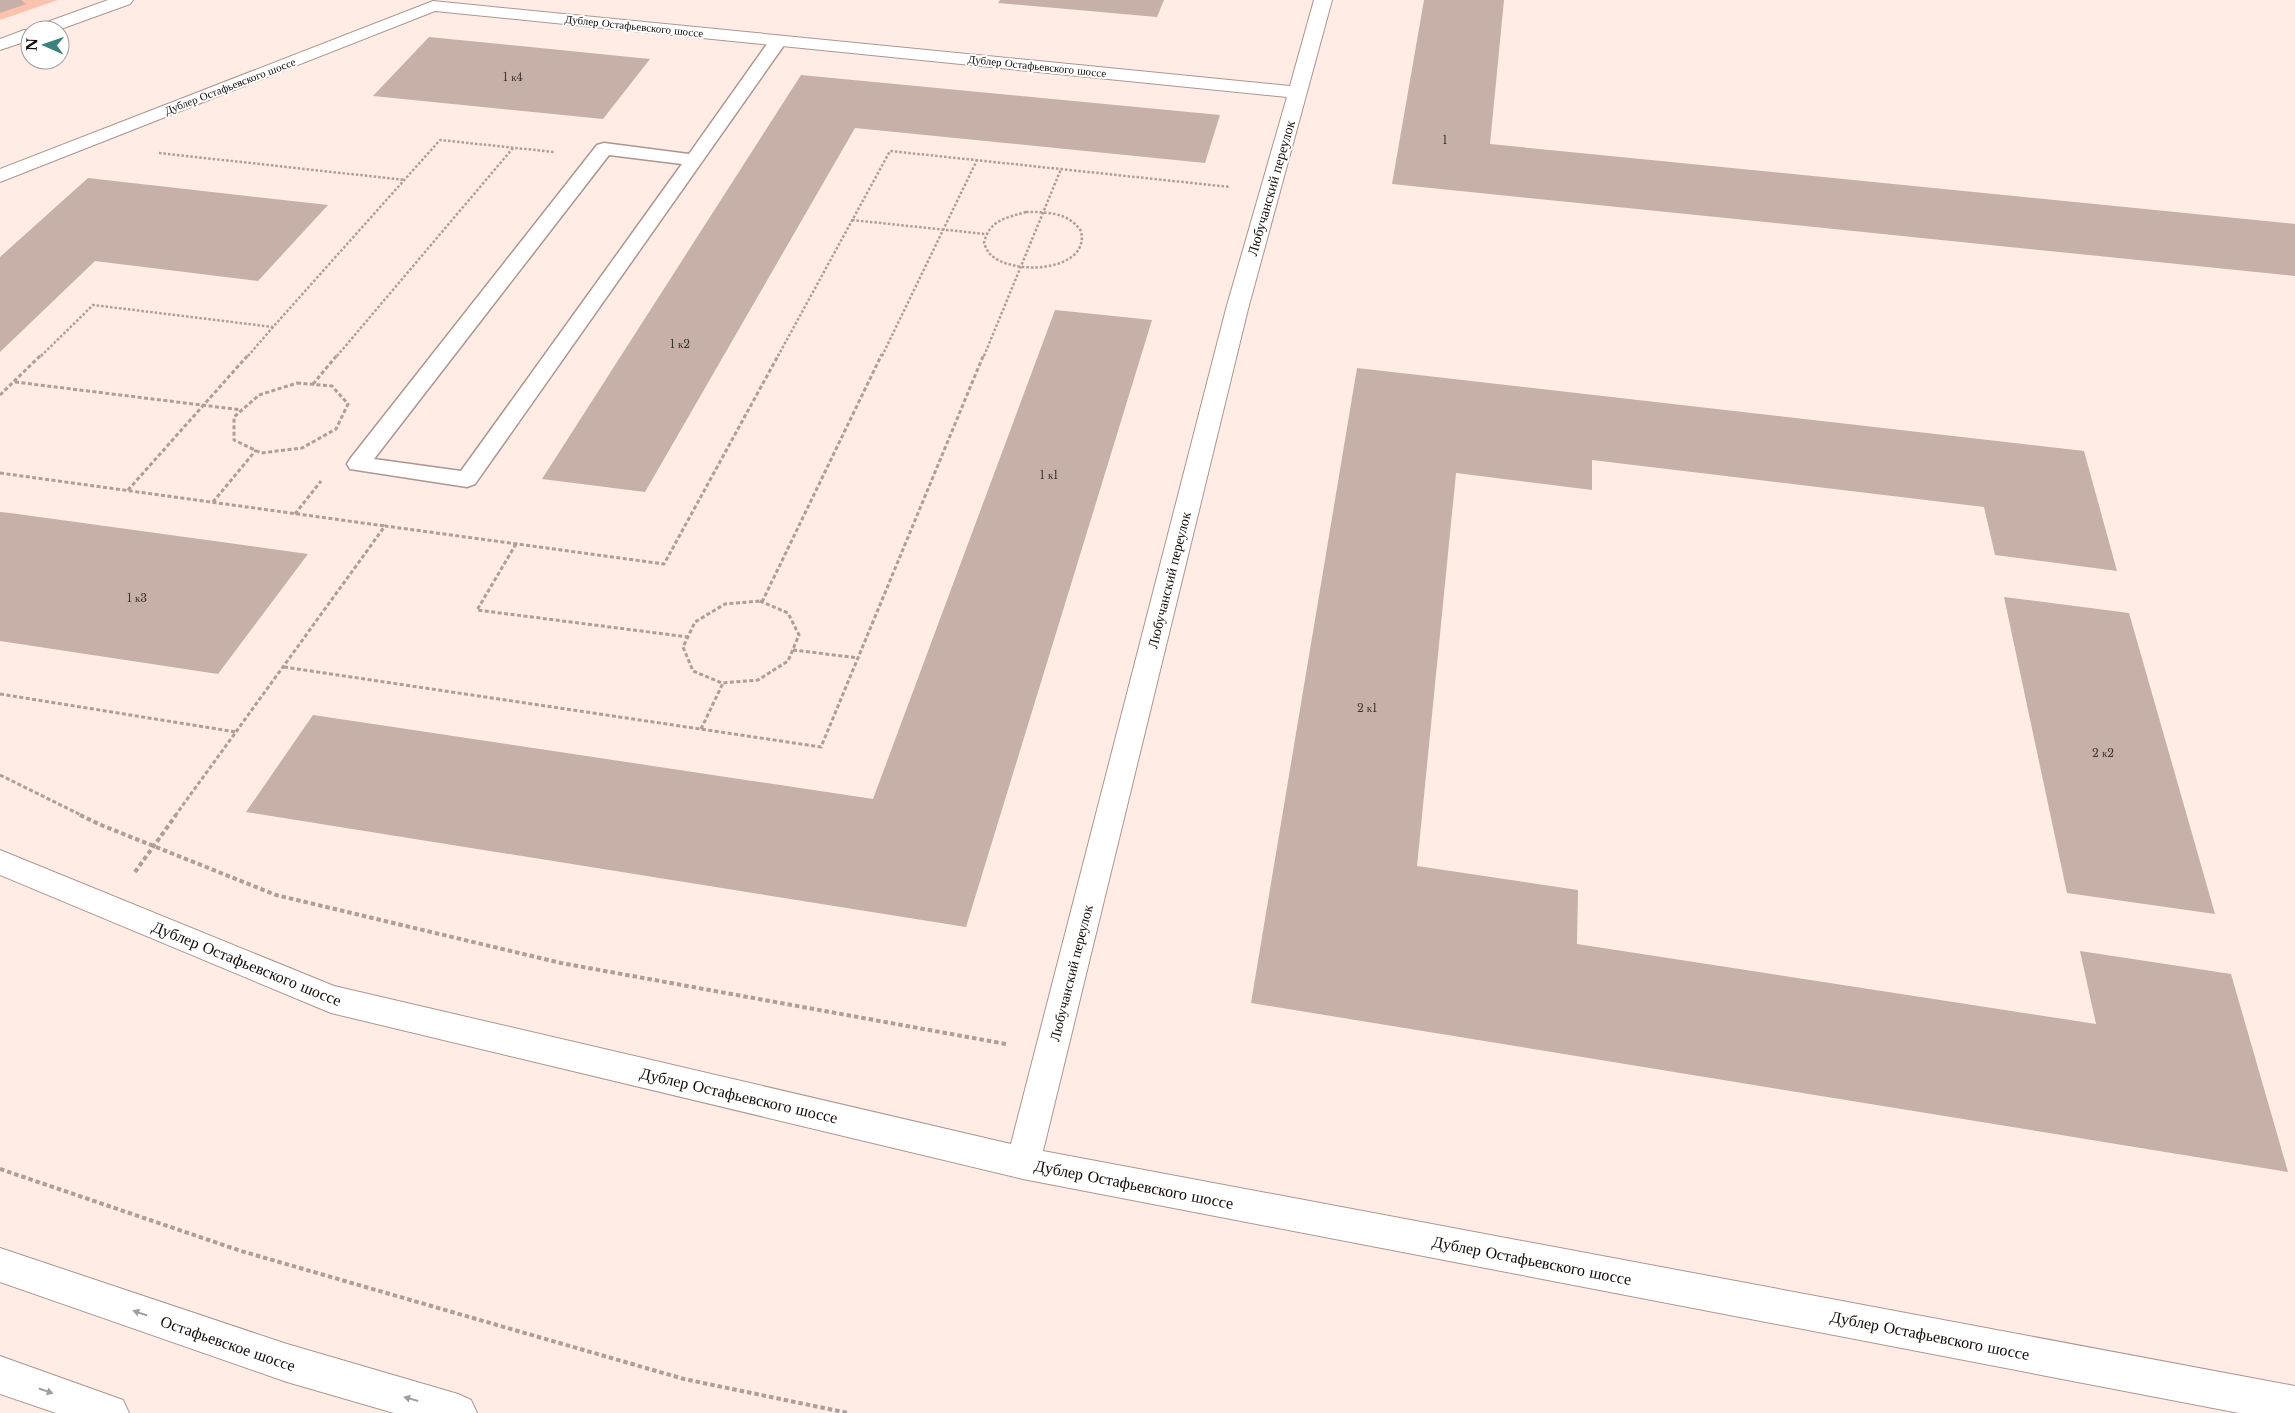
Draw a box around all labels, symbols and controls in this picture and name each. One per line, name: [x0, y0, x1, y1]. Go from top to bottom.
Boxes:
street label: Дублер Остафьевского шоссе: [564, 12, 704, 40]
north arrow: [20, 20, 70, 70]
text: N: [23, 38, 41, 51]
street label: Дублер Остафьевского шоссе: [967, 52, 1107, 80]
street label: Дублер Остафьевского шоссе: [163, 54, 298, 117]
house number: 1 к4: [503, 70, 523, 84]
street label: Любучанский переулок: [1243, 118, 1299, 258]
house number: 1: [1443, 133, 1448, 147]
house number: 1 к2: [670, 337, 690, 351]
house number: 1 к1: [1040, 468, 1058, 482]
street label: Любучанский переулок: [1143, 510, 1195, 650]
house number: 1 к3: [127, 591, 147, 605]
house number: 2 к1: [1357, 701, 1377, 715]
house number: 2 к2: [2092, 746, 2114, 760]
street label: Любучанский переулок: [1045, 903, 1097, 1043]
street label: Дублер Остафьевского шоссе: [149, 916, 345, 1010]
street label: Дублер Остафьевского шоссе: [638, 1062, 840, 1128]
street label: Дублер Остафьевского шоссе: [1033, 1155, 1235, 1213]
street label: Дублер Остафьевского шоссе: [1431, 1231, 1633, 1289]
street label: Дублер Остафьевского шоссе: [1829, 1306, 2031, 1364]
one-way arrow: [132, 1309, 147, 1317]
street label: Остафьевское шоссе: [158, 1311, 298, 1375]
one-way arrow: [39, 1387, 54, 1395]
one-way arrow: [404, 1395, 419, 1403]

